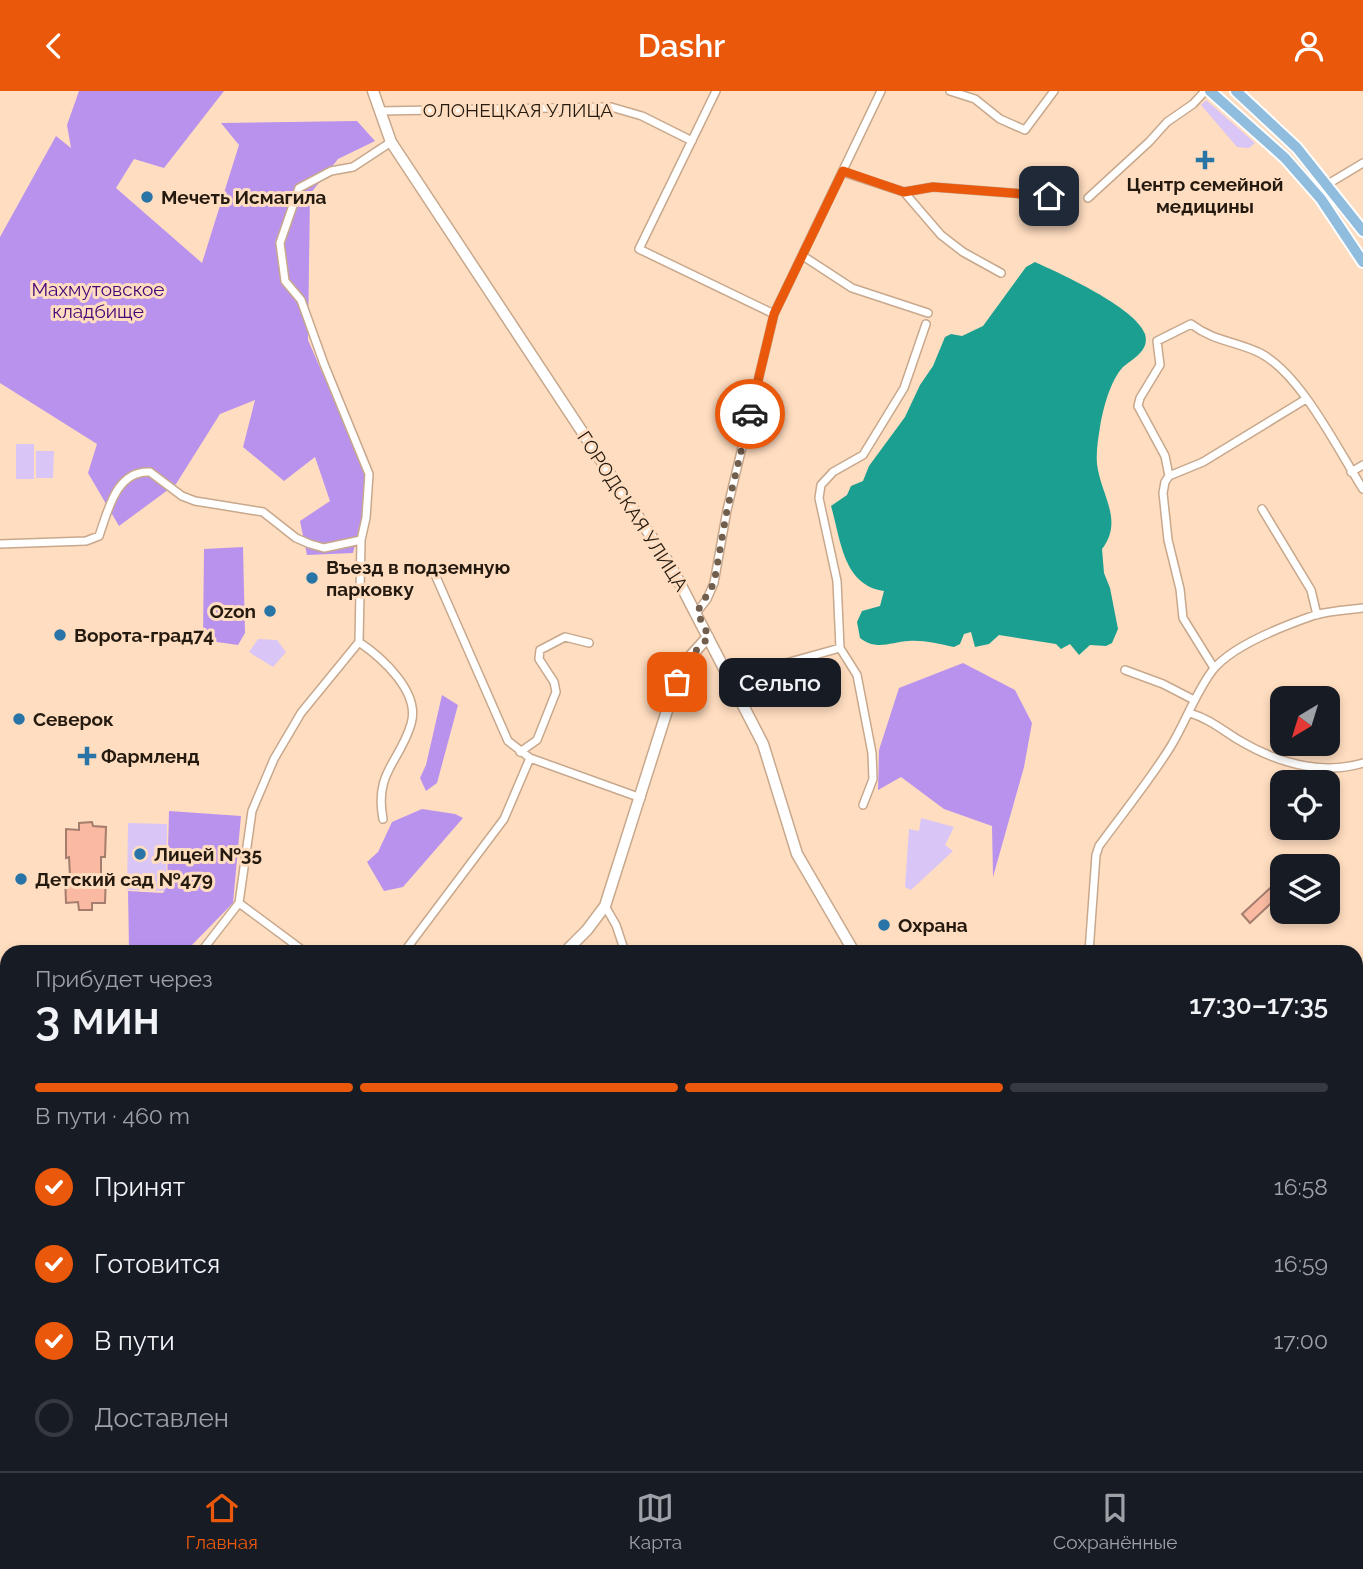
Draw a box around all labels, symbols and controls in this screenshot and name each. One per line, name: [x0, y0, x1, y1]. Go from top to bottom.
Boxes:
icon: back: [35, 27, 73, 65]
text: Dashr: [638, 27, 725, 64]
icon: person: [1290, 27, 1328, 65]
street label: ОЛОНЕЦКАЯ УЛИЦА: [423, 99, 613, 121]
marker: Центр семейной медицины: [1195, 150, 1215, 170]
pin: [1019, 166, 1079, 226]
place label: Центр семейной медицины: [1127, 173, 1283, 217]
icon: home: [1030, 177, 1068, 215]
place label: Мечеть Исмагила: [161, 186, 327, 208]
marker: Мечеть Исмагила: [139, 189, 155, 205]
park label: Махмутовское кладбище: [32, 278, 164, 322]
courier: [715, 379, 785, 449]
icon: car: [731, 395, 769, 433]
street label: ГОРОДСКАЯ УЛИЦА: [573, 427, 693, 595]
place label: Въезд в подземную парковку: [326, 556, 510, 600]
marker: Въезд в подземную парковку: [304, 570, 320, 586]
place label: Ozon: [209, 600, 256, 622]
marker: Ozon: [262, 603, 278, 619]
place label: Ворота-град74: [74, 624, 214, 646]
marker: Ворота-град74: [52, 627, 68, 643]
pin: [647, 652, 707, 712]
callout: Сельпо: [719, 657, 842, 707]
icon: bag: [658, 663, 696, 701]
text: Сельпо: [739, 669, 821, 696]
north arrow: [1270, 686, 1340, 756]
map controls: [1270, 686, 1340, 924]
place label: Северок: [33, 708, 114, 730]
marker: Северок: [11, 711, 27, 727]
place label: Фармленд: [101, 745, 200, 767]
marker: Фармленд: [79, 748, 95, 764]
button: locate: [1270, 770, 1340, 840]
place label: Лицей №35: [154, 843, 262, 865]
marker: Лицей №35: [132, 846, 148, 862]
button: layers: [1270, 854, 1340, 924]
place label: Детский сад №479: [35, 868, 213, 890]
marker: Детский сад №479: [13, 871, 29, 887]
place label: Охрана: [898, 914, 968, 936]
marker: Охрана: [876, 917, 892, 933]
text: Прибудет через: [35, 965, 213, 992]
text: 17:30–17:35: [1189, 990, 1328, 1020]
text: 3 мин: [35, 991, 160, 1045]
text: В пути · 460 m: [35, 1102, 190, 1129]
icon: check: [35, 1168, 73, 1206]
text: Принят: [94, 1172, 185, 1202]
text: 16:58: [1274, 1173, 1328, 1200]
icon: check: [35, 1245, 73, 1283]
text: Готовится: [94, 1249, 220, 1279]
text: 16:59: [1274, 1250, 1328, 1277]
icon: check: [35, 1322, 73, 1360]
text: В пути: [94, 1326, 175, 1356]
text: 17:00: [1273, 1327, 1328, 1354]
text: Доставлен: [94, 1403, 229, 1433]
tab: Главная: [185, 1489, 258, 1553]
tab: Карта: [629, 1489, 682, 1553]
tab: Сохранённые: [1053, 1489, 1178, 1553]

